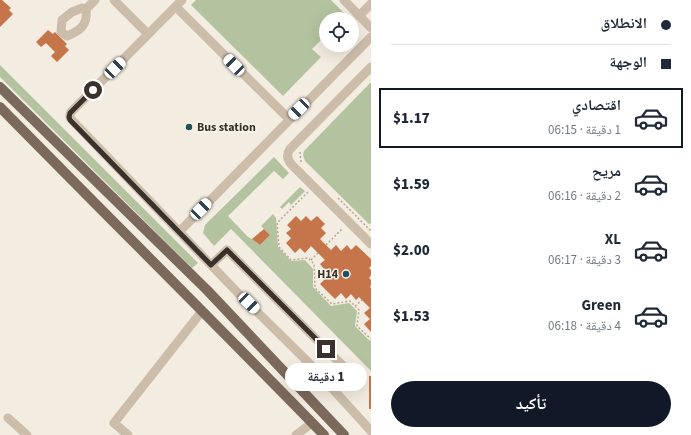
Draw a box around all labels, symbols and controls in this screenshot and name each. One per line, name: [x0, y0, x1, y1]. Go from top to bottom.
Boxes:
map controls: [319, 12, 359, 52]
button: locate: [319, 12, 359, 52]
text: الانطلاق: [601, 13, 647, 34]
car: [221, 52, 247, 78]
text: الوجهة: [609, 52, 647, 73]
car: [102, 55, 128, 81]
route start: [84, 81, 102, 99]
text: اقتصادي: [572, 95, 621, 116]
car: [286, 96, 312, 122]
icon: car: [633, 100, 669, 136]
text: $1.17: [393, 108, 430, 129]
place label: Bus station: [197, 119, 256, 136]
text: 1 دقيقة · 06:15: [548, 121, 621, 139]
marker: Bus station: [184, 122, 194, 132]
text: مريح: [592, 161, 621, 182]
icon: car: [633, 166, 669, 202]
text: $1.59: [393, 174, 430, 195]
text: 2 دقيقة · 06:16: [548, 187, 621, 205]
car: [188, 196, 214, 222]
text: XL: [605, 229, 621, 250]
icon: car: [633, 232, 669, 268]
text: $2.00: [393, 240, 430, 261]
text: 3 دقيقة · 06:17: [548, 251, 621, 269]
place label: H14: [317, 266, 339, 283]
marker: H14: [341, 269, 351, 279]
car: [236, 290, 262, 316]
text: Green: [581, 295, 621, 316]
icon: car: [633, 298, 669, 334]
text: $1.53: [393, 306, 430, 327]
text: 4 دقيقة · 06:18: [548, 317, 621, 335]
route end: [317, 340, 335, 358]
callout: 1 دقيقة: [285, 363, 367, 391]
text: 1 دقيقة: [308, 368, 344, 386]
button: تأكيد: [391, 381, 671, 427]

